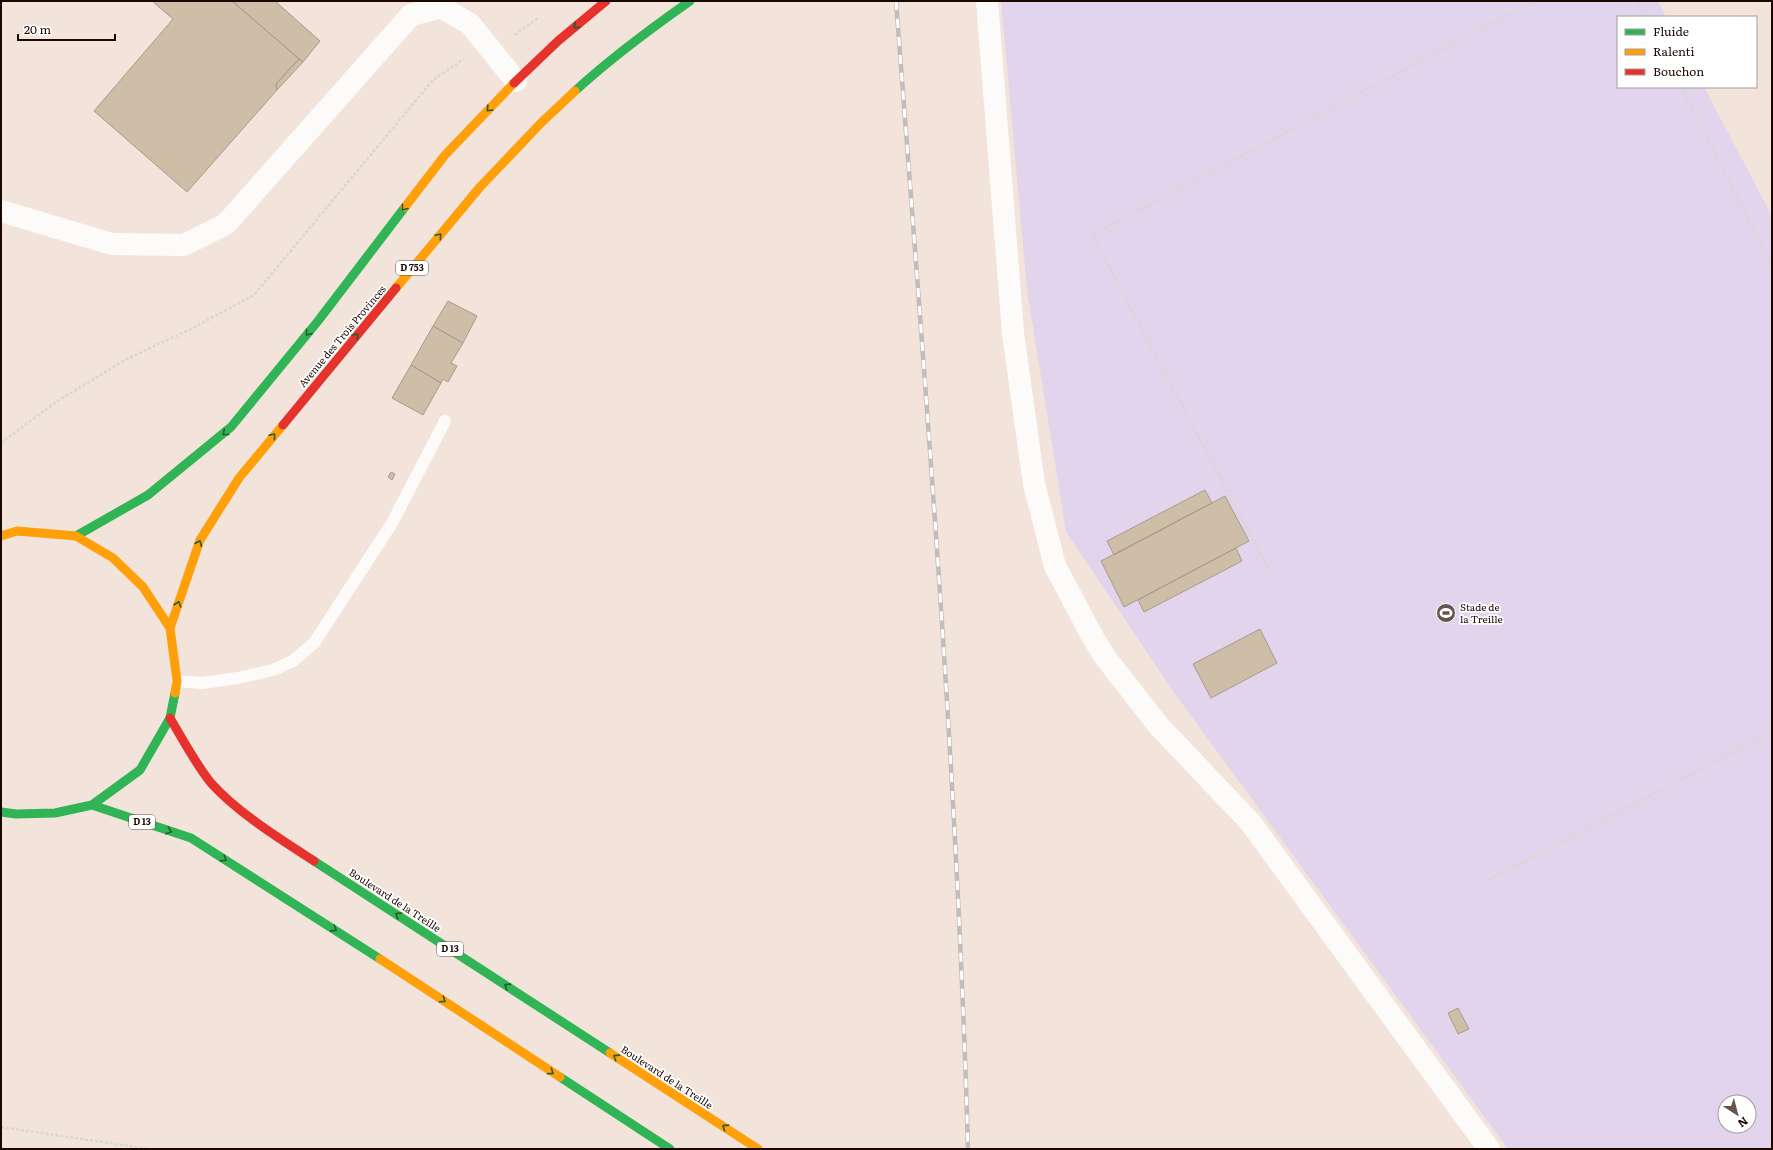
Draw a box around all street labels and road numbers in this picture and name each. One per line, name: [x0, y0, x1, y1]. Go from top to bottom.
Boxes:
road number: D 753: [396, 261, 428, 275]
street label: Avenue des Trois Provinces: [294, 281, 389, 390]
road number: D 13: [129, 815, 155, 829]
street label: Boulevard de la Treille: [346, 864, 444, 935]
road number: D 13: [437, 942, 463, 956]
street label: Boulevard de la Treille: [618, 1041, 716, 1112]

